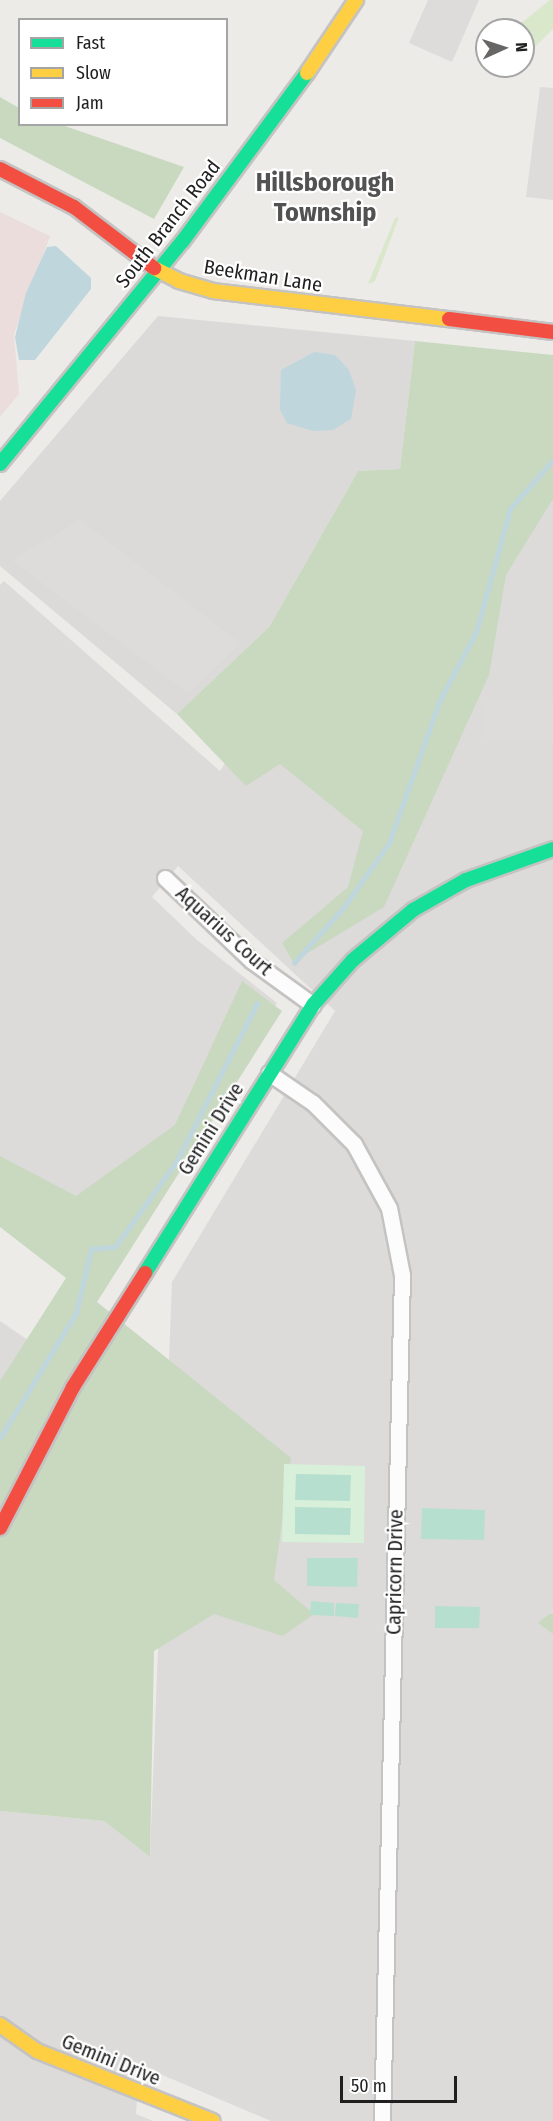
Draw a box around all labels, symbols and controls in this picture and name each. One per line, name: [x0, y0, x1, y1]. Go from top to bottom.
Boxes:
legend: [18, 18, 228, 126]
north arrow: [475, 18, 535, 78]
text: Fast: [76, 32, 105, 54]
text: N: [512, 42, 531, 52]
text: Slow: [76, 62, 111, 84]
text: Jam: [76, 92, 104, 114]
street label: South Branch Road: [111, 155, 225, 293]
district label: Hillsborough Township: [256, 167, 394, 228]
street label: Beekman Lane: [202, 255, 324, 297]
street label: Aquarius Court: [171, 881, 277, 981]
street label: Gemini Drive: [173, 1078, 249, 1180]
street label: Capricorn Drive: [382, 1509, 408, 1635]
street label: Gemini Drive: [58, 2029, 164, 2091]
scale bar: [343, 2064, 460, 2102]
text: 50 m: [351, 2075, 387, 2097]

